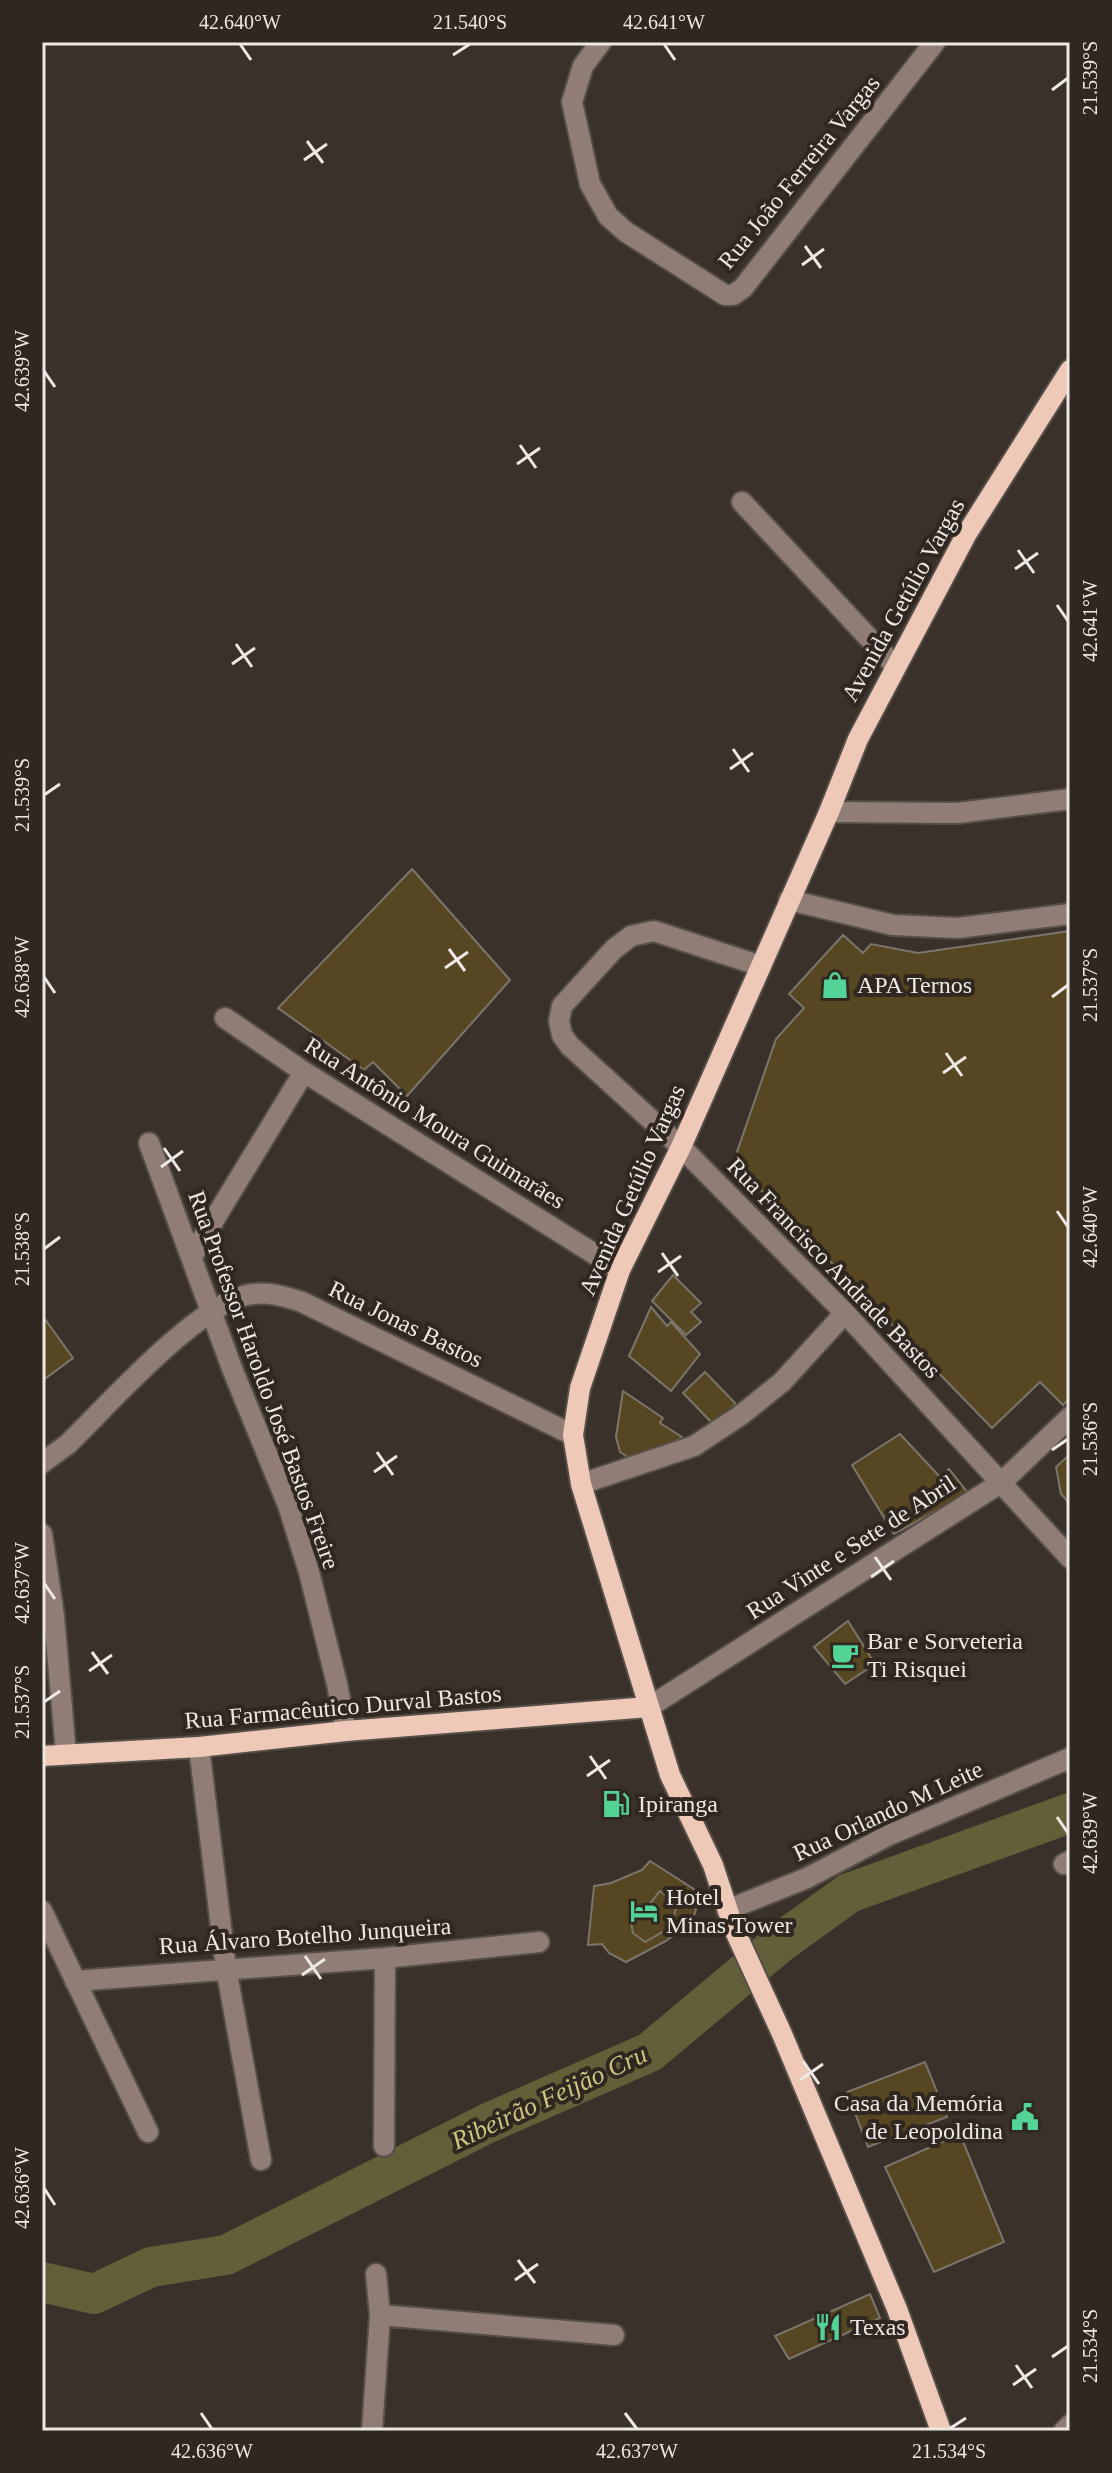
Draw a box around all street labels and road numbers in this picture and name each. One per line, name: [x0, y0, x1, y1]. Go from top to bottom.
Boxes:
street label: Rua João Ferreira Vargas: [713, 70, 885, 274]
street label: Avenida Getúlio Vargas: [836, 494, 970, 706]
street label: Rua Antônio Moura Guimarães: [300, 1032, 570, 1214]
street label: Avenida Getúlio Vargas: [574, 1081, 690, 1299]
street label: Rua Francisco Andrade Bastos: [722, 1153, 946, 1383]
street label: Rua Professor Haroldo José Bastos Freire: [183, 1187, 345, 1573]
street label: Rua Jonas Bastos: [325, 1275, 487, 1373]
street label: Rua Vinte e Sete de Abril: [742, 1469, 961, 1624]
street label: Rua Farmacêutico Durval Bastos: [184, 1680, 502, 1734]
street label: Rua Orlando M Leite: [789, 1756, 987, 1866]
street label: Rua Álvaro Botelho Junqueira: [158, 1913, 452, 1959]

